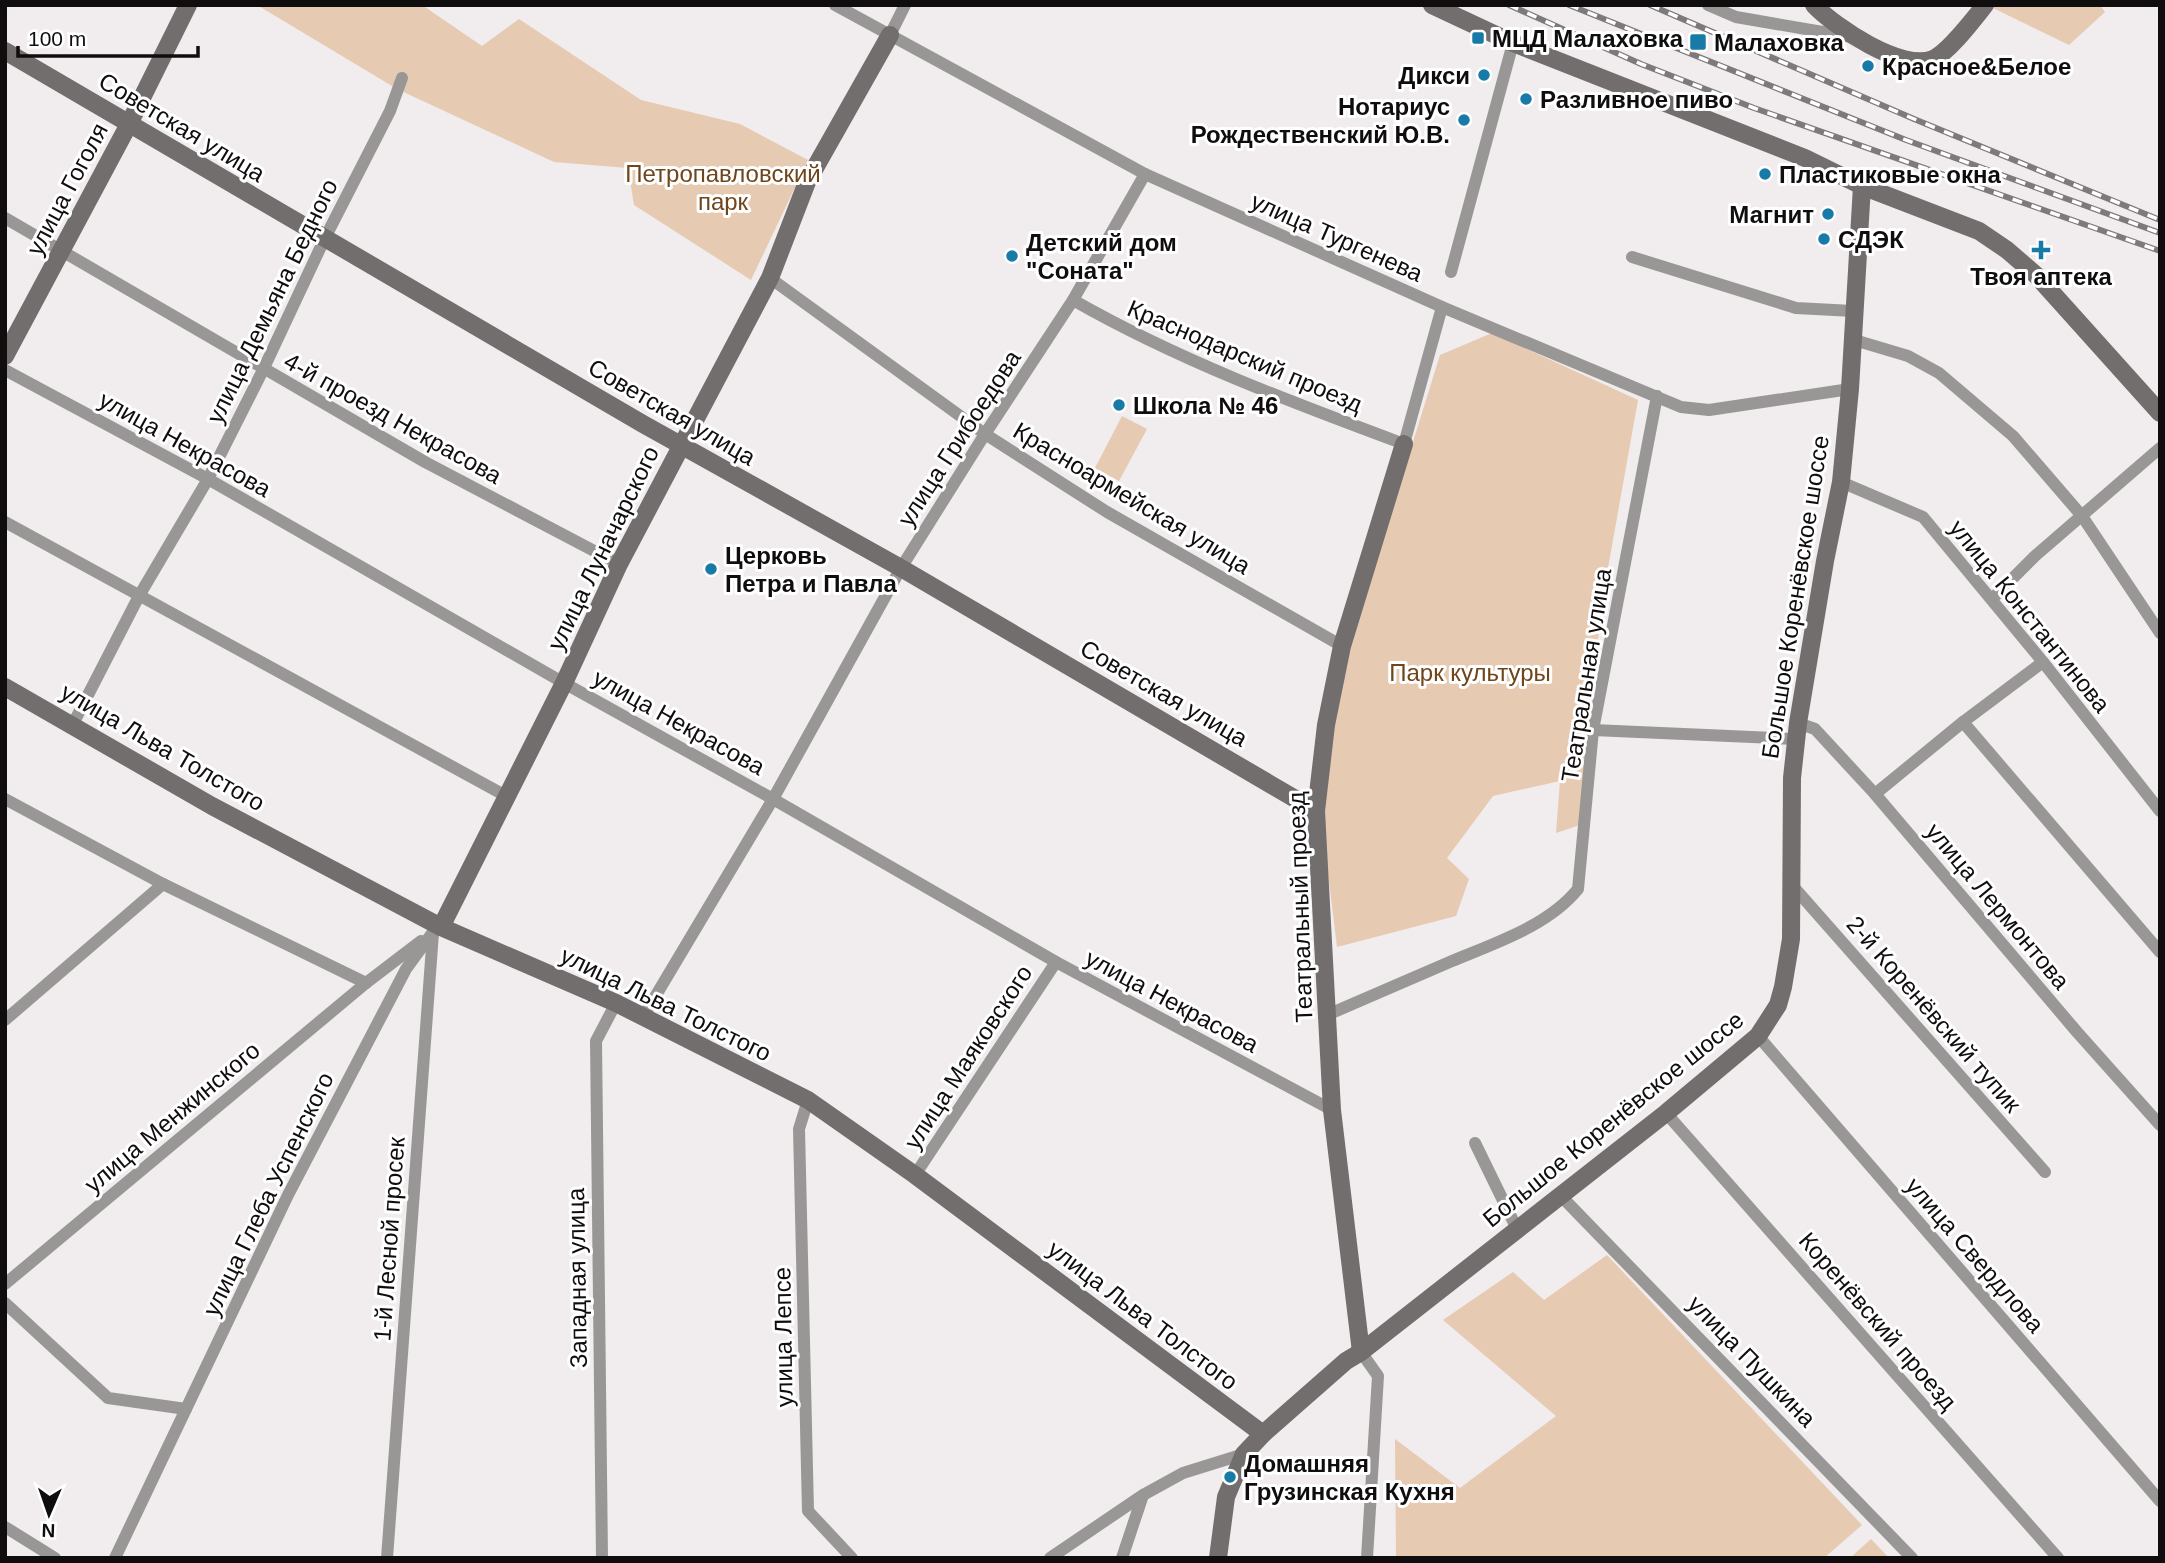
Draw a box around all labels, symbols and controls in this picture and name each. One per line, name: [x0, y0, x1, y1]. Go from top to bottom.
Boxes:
scale bar: [18, 14, 198, 58]
place label: МЦД Малаховка: [1492, 25, 1684, 52]
text: 100 m: [28, 27, 86, 50]
place label: Малаховка: [1714, 29, 1844, 56]
marker: МЦД Малаховка: [1470, 30, 1486, 46]
marker: Малаховка: [1688, 32, 1708, 52]
place label: Красное&Белое: [1882, 53, 2071, 80]
marker: Красное&Белое: [1860, 58, 1876, 74]
place label: Дикси: [1398, 62, 1470, 89]
street label: Советская улица: [94, 67, 270, 187]
marker: Дикси: [1476, 67, 1492, 83]
place label: Разливное пиво: [1540, 86, 1733, 113]
marker: Разливное пиво: [1518, 91, 1534, 107]
place label: Нотариус Рождественский Ю.В.: [1191, 93, 1450, 148]
marker: Нотариус Рождественский Ю.В.: [1456, 112, 1472, 128]
street label: улица Гоголя: [21, 118, 113, 260]
park label: Петропавловский парк: [625, 160, 821, 215]
place label: Пластиковые окна: [1779, 161, 2001, 188]
marker: Пластиковые окна: [1757, 166, 1773, 182]
street label: улица Демьяна Бедного: [201, 175, 343, 427]
street label: улица Тургенева: [1247, 187, 1428, 287]
place label: Магнит: [1729, 201, 1814, 228]
marker: Магнит: [1820, 206, 1836, 222]
place label: СДЭК: [1838, 226, 1904, 253]
place label: Детский дом "Соната": [1026, 229, 1177, 284]
marker: СДЭК: [1816, 231, 1832, 247]
marker: Твоя аптека: [2033, 242, 2049, 258]
marker: Детский дом "Соната": [1004, 248, 1020, 264]
place label: Твоя аптека: [1970, 263, 2112, 290]
street label: Краснодарский проезд: [1124, 294, 1366, 418]
street label: улица Грибоедова: [892, 344, 1026, 531]
street label: 4-й проезд Некрасова: [280, 347, 507, 489]
street label: Советская улица: [584, 353, 761, 471]
street label: улица Некрасова: [95, 386, 276, 503]
place label: Школа № 46: [1133, 392, 1278, 419]
marker: Школа № 46: [1111, 397, 1127, 413]
street label: Красноармейская улица: [1009, 417, 1256, 580]
street label: Большое Коренёвское шоссе: [1756, 433, 1834, 761]
street label: улица Луначарского: [542, 442, 664, 654]
street label: улица Константинова: [1944, 514, 2116, 718]
place label: Церковь Петра и Павла: [725, 542, 897, 597]
marker: Церковь Петра и Павла: [703, 561, 719, 577]
street label: Театральная улица: [1556, 566, 1616, 784]
street label: Советская улица: [1076, 634, 1253, 752]
park label: Парк культуры: [1389, 659, 1551, 686]
street label: улица Некрасова: [589, 664, 770, 781]
street label: улица Льва Толстого: [56, 678, 270, 816]
street label: Театральный проезд: [1282, 791, 1318, 1023]
street label: улица Лермонтова: [1921, 818, 2076, 995]
street label: 2-й Коренёвский тупик: [1842, 911, 2027, 1118]
street label: улица Льва Толстого: [556, 941, 776, 1067]
street label: улица Некрасова: [1081, 944, 1264, 1058]
street label: улица Маяковского: [899, 960, 1037, 1154]
street label: Большое Коренёвское шоссе: [1477, 1006, 1749, 1232]
street label: улица Менжинского: [79, 1036, 265, 1198]
street label: улица Глеба Успенского: [197, 1068, 339, 1320]
street label: 1-й Лесной просек: [368, 1135, 410, 1342]
street label: улица Свердлова: [1900, 1172, 2050, 1338]
street label: Западная улица: [562, 1187, 592, 1368]
street label: Коренёвский проезд: [1794, 1227, 1962, 1415]
street label: улица Льва Толстого: [1043, 1235, 1243, 1395]
street label: улица Лепсе: [768, 1267, 798, 1407]
street label: улица Пушкина: [1683, 1290, 1822, 1433]
place label: Домашняя Грузинская Кухня: [1244, 1450, 1455, 1505]
marker: Домашняя Грузинская Кухня: [1222, 1469, 1238, 1485]
north arrow: [14, 1479, 84, 1549]
text: N: [41, 1520, 56, 1541]

